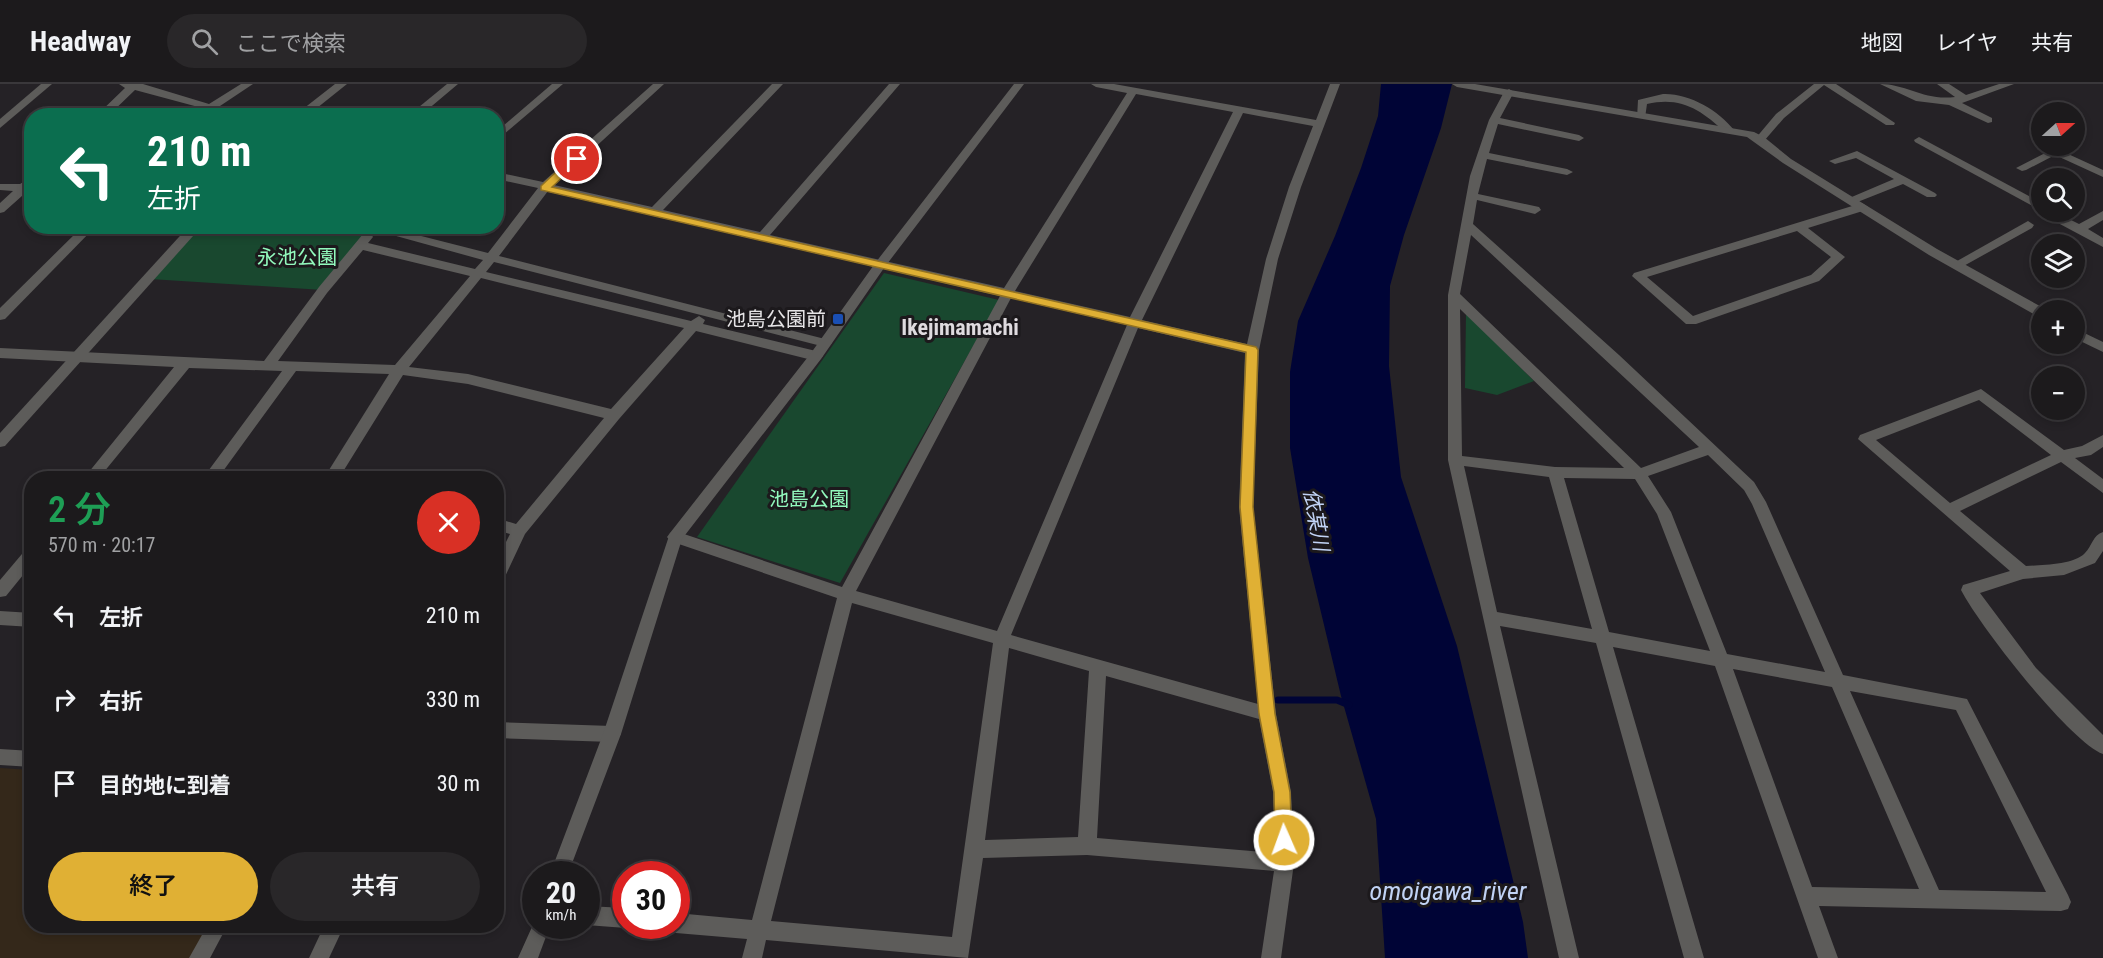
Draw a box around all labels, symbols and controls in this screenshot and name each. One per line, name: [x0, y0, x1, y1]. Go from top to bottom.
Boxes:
search box: [167, 14, 587, 68]
text: Headway: [30, 25, 131, 58]
icon: search: [188, 25, 221, 58]
text: ここで検索: [236, 31, 346, 56]
text: 地図: [1861, 31, 1903, 55]
text: レイヤ: [1936, 31, 1998, 55]
text: 共有: [2031, 31, 2073, 55]
north arrow: [2031, 102, 2085, 156]
map controls: [2031, 102, 2085, 420]
text: 210 m: [147, 127, 252, 176]
icon: left: [48, 132, 126, 210]
pin: [551, 133, 602, 184]
icon: arrive: [560, 142, 593, 175]
button: search: [2031, 168, 2085, 222]
text: 左折: [147, 183, 201, 215]
button: layers: [2031, 234, 2085, 288]
park label: 永池公園: [257, 245, 337, 269]
button: +: [2031, 300, 2085, 354]
place label: 池島公園前: [726, 307, 826, 331]
marker: 池島公園前: [831, 312, 845, 326]
district label: Ikejimamachi: [901, 315, 1019, 340]
button: −: [2031, 366, 2085, 420]
park label: 池島公園: [769, 487, 849, 511]
water label: 依某川: [1299, 487, 1334, 555]
text: 2 分: [48, 489, 110, 531]
button: close: [417, 491, 480, 554]
text: 570 m · 20:17: [48, 533, 155, 557]
icon: left: [48, 599, 81, 632]
text: 210 m: [426, 603, 480, 628]
text: 左折: [99, 605, 143, 630]
icon: right: [48, 683, 81, 716]
text: 330 m: [426, 687, 480, 712]
text: 右折: [99, 689, 143, 714]
icon: arrive: [48, 767, 81, 800]
text: 30 m: [437, 771, 480, 796]
text: 目的地に到着: [99, 773, 231, 798]
position arrow: [1252, 808, 1316, 872]
button: 終了: [48, 852, 258, 921]
button: 共有: [270, 852, 480, 921]
speed limit sign: 30: [612, 861, 690, 939]
text: 20: [546, 875, 576, 910]
water label: omoigawa_river: [1370, 876, 1528, 906]
text: km/h: [546, 906, 576, 924]

